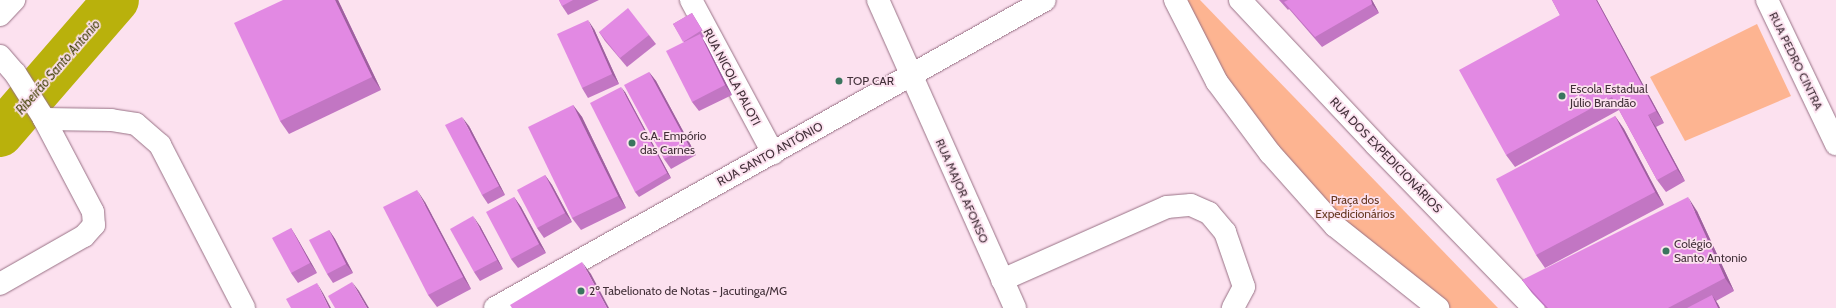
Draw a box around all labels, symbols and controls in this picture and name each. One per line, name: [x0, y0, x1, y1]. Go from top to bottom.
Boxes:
street label: RUA PEDRO CINTRA: [1766, 10, 1826, 112]
water label: Ribeirão Santo Antonio: [13, 16, 103, 118]
street label: RUA NICOLA PALOTI: [700, 26, 764, 128]
place label: TOP CAR: [847, 74, 894, 88]
marker: TOP CAR: [834, 76, 844, 86]
place label: Escola Estadual Júlio Brandão: [1570, 82, 1648, 110]
marker: Escola Estadual Júlio Brandão: [1557, 91, 1567, 101]
street label: RUA DOS EXPEDICIONÁRIOS: [1327, 94, 1445, 216]
street label: RUA SANTO ANTÔNIO: [715, 119, 825, 189]
place label: G.A. Empório das Carnes: [640, 129, 706, 157]
street label: RUA MAJOR AFONSO: [933, 137, 991, 245]
marker: G.A. Empório das Carnes: [627, 138, 637, 148]
park label: Praça dos Expedicionários: [1315, 193, 1395, 221]
place label: Colégio Santo Antonio: [1674, 237, 1747, 265]
marker: Colégio Santo Antonio: [1661, 246, 1671, 256]
place label: 2⁰ Tabelionato de Notas - Jacutinga/MG: [589, 284, 787, 298]
marker: 2⁰ Tabelionato de Notas - Jacutinga/MG: [576, 286, 586, 296]

